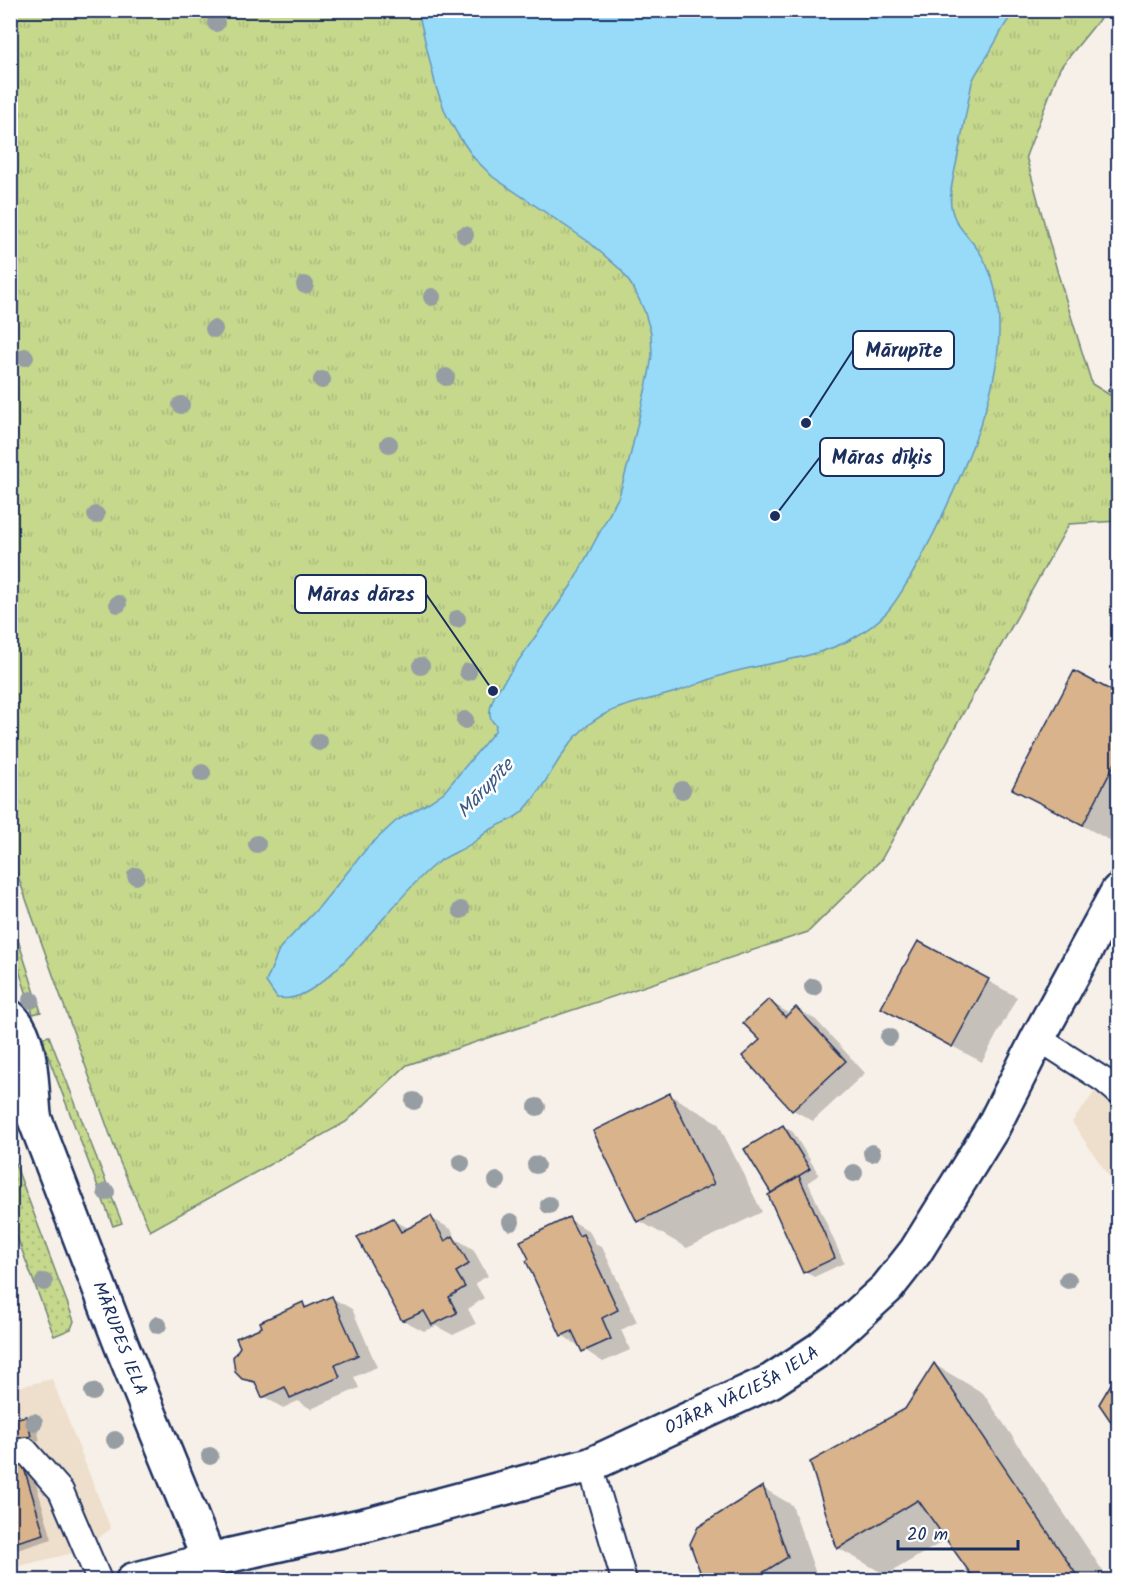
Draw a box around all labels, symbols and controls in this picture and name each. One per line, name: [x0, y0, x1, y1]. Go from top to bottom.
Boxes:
callout: Mārupīte: [853, 331, 954, 369]
text: Mārupīte: [865, 336, 943, 368]
callout: Māras dīķis: [820, 438, 944, 476]
text: Māras dīķis: [832, 443, 933, 475]
callout: Māras dārzs: [295, 575, 426, 613]
text: Māras dārzs: [307, 580, 415, 612]
water label: Mārupīte: [450, 750, 524, 826]
street label: MĀRUPES IELA: [84, 1277, 155, 1400]
street label: OJĀRA VĀCIEŠA IELA: [660, 1339, 825, 1443]
scale bar: [898, 1513, 1018, 1551]
text: 20 m: [907, 1521, 948, 1550]

